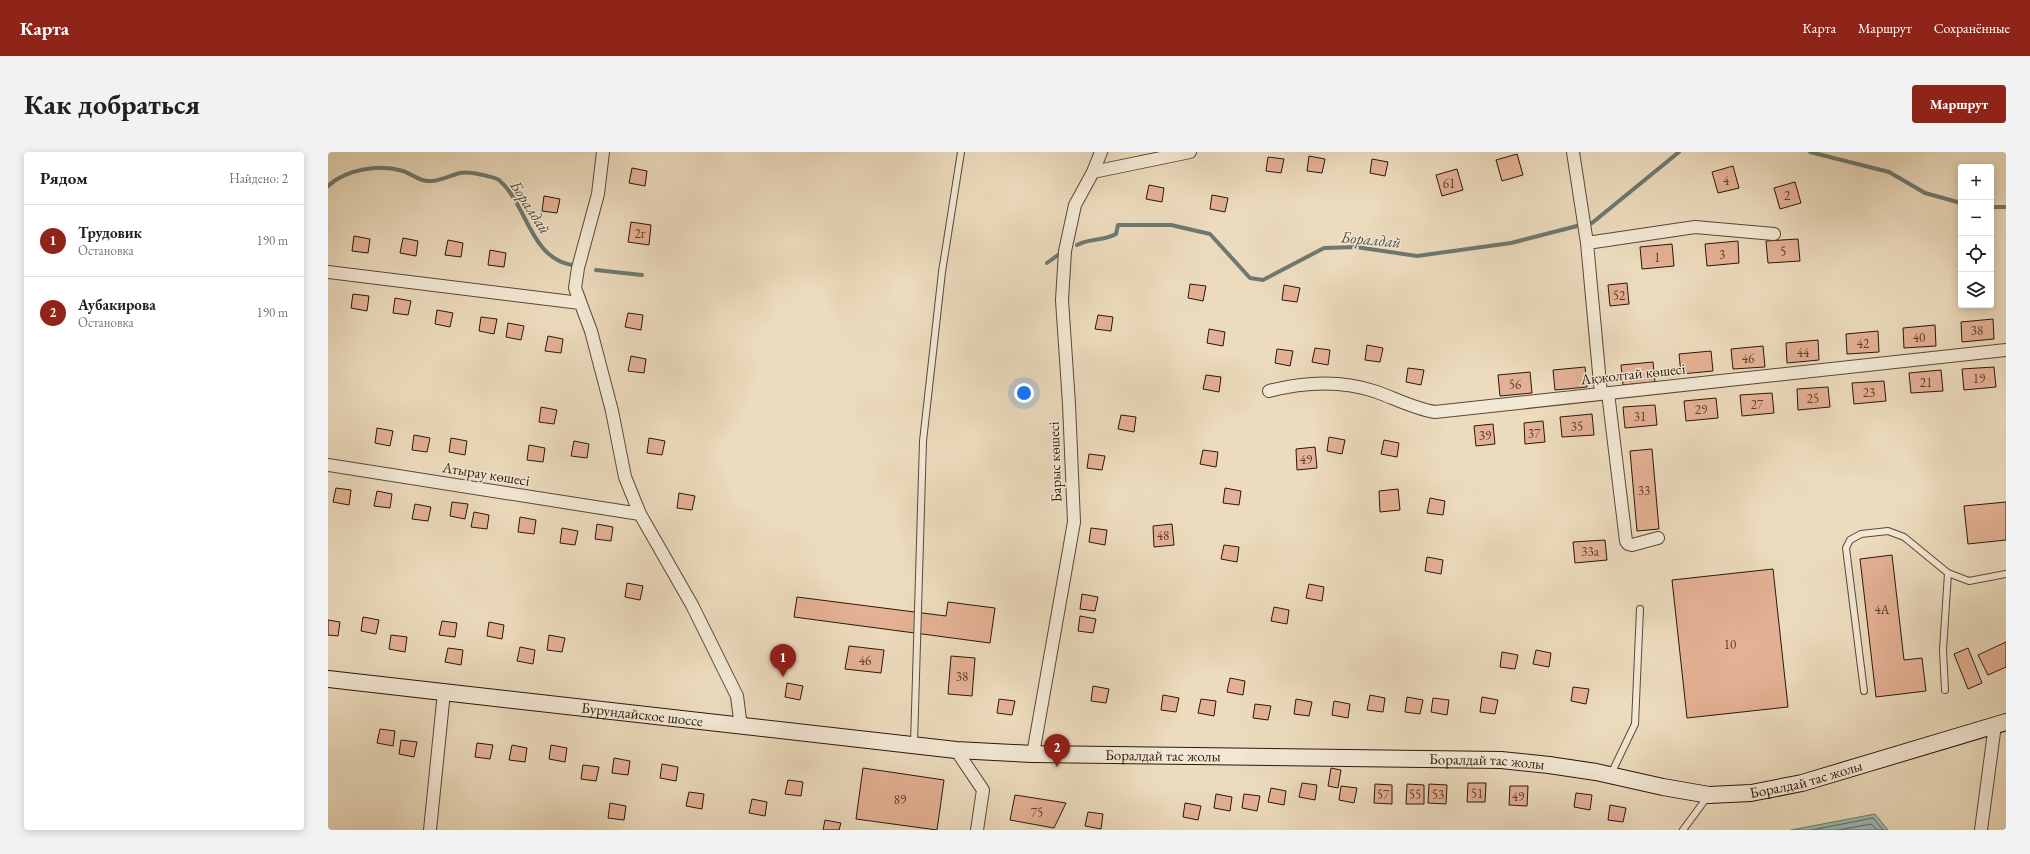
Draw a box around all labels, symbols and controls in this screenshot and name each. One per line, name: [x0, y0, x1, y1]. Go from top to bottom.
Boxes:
text: Карта: [20, 16, 69, 41]
text: Карта: [1803, 19, 1836, 37]
text: Маршрут: [1858, 19, 1912, 37]
text: Сохранённые: [1934, 19, 2010, 37]
button: Маршрут: [1912, 85, 2006, 123]
text: Как добраться: [24, 86, 200, 122]
map controls: [1958, 164, 1994, 308]
button: +: [1958, 164, 1994, 200]
text: Рядом: [40, 167, 88, 189]
text: Найдено: 2: [229, 170, 288, 187]
house number: 4: [1723, 172, 1730, 189]
house number: 61: [1443, 175, 1455, 192]
water label: Боралдай: [505, 176, 556, 238]
house number: 2: [1784, 187, 1791, 204]
button: −: [1958, 200, 1994, 236]
text: Трудовик: [78, 223, 142, 242]
house number: 2г: [635, 225, 646, 242]
water label: Боралдай: [1339, 226, 1402, 253]
text: 1: [50, 232, 56, 249]
text: 190 m: [257, 232, 288, 249]
button: locate: [1958, 236, 1994, 272]
text: Остановка: [78, 242, 134, 259]
house number: 5: [1780, 243, 1786, 260]
house number: 3: [1719, 246, 1725, 263]
house number: 1: [1654, 249, 1660, 266]
button: layers: [1958, 272, 1994, 308]
house number: 52: [1613, 287, 1626, 304]
text: Аубакирова: [78, 295, 156, 314]
text: 2: [50, 304, 56, 321]
text: 190 m: [257, 304, 288, 321]
text: Остановка: [78, 314, 134, 331]
house number: 38: [1971, 322, 1983, 339]
house number: 40: [1913, 329, 1925, 346]
house number: 42: [1857, 335, 1870, 352]
house number: 44: [1797, 344, 1810, 361]
house number: 46: [1742, 350, 1754, 367]
street label: Ақжолтай көшесі: [1579, 359, 1687, 389]
house number: 19: [1973, 370, 1986, 387]
house number: 21: [1920, 374, 1932, 391]
house number: 56: [1509, 376, 1521, 393]
your location: [1014, 383, 1034, 403]
house number: 23: [1863, 384, 1875, 401]
house number: 25: [1807, 390, 1819, 407]
house number: 27: [1751, 396, 1764, 413]
house number: 29: [1695, 401, 1708, 418]
house number: 31: [1634, 408, 1646, 425]
house number: 35: [1571, 418, 1583, 435]
street label: Барыс көшесі: [1044, 421, 1065, 503]
house number: 37: [1528, 425, 1541, 442]
house number: 39: [1479, 427, 1492, 444]
house number: 49: [1300, 451, 1313, 468]
street label: Атырау көшесі: [440, 457, 531, 490]
house number: 33: [1638, 482, 1650, 499]
house number: 48: [1157, 527, 1169, 544]
house number: 33а: [1581, 543, 1600, 560]
house number: 4А: [1874, 601, 1891, 618]
house number: 10: [1724, 636, 1736, 653]
pin: 1: [770, 644, 796, 677]
house number: 46: [859, 652, 871, 669]
house number: 38: [956, 668, 968, 685]
street label: Бурундайское шоссе: [580, 698, 704, 730]
pin: 2: [1044, 734, 1070, 767]
street label: Боралдай тас жолы: [1105, 745, 1221, 765]
street label: Боралдай тас жолы: [1429, 749, 1546, 773]
street label: Боралдай тас жолы: [1748, 755, 1865, 802]
house number: 51: [1471, 785, 1483, 802]
house number: 57: [1377, 786, 1390, 803]
house number: 55: [1409, 786, 1421, 803]
house number: 53: [1432, 786, 1444, 803]
house number: 49: [1512, 788, 1525, 805]
house number: 89: [894, 791, 907, 808]
house number: 75: [1031, 804, 1043, 821]

